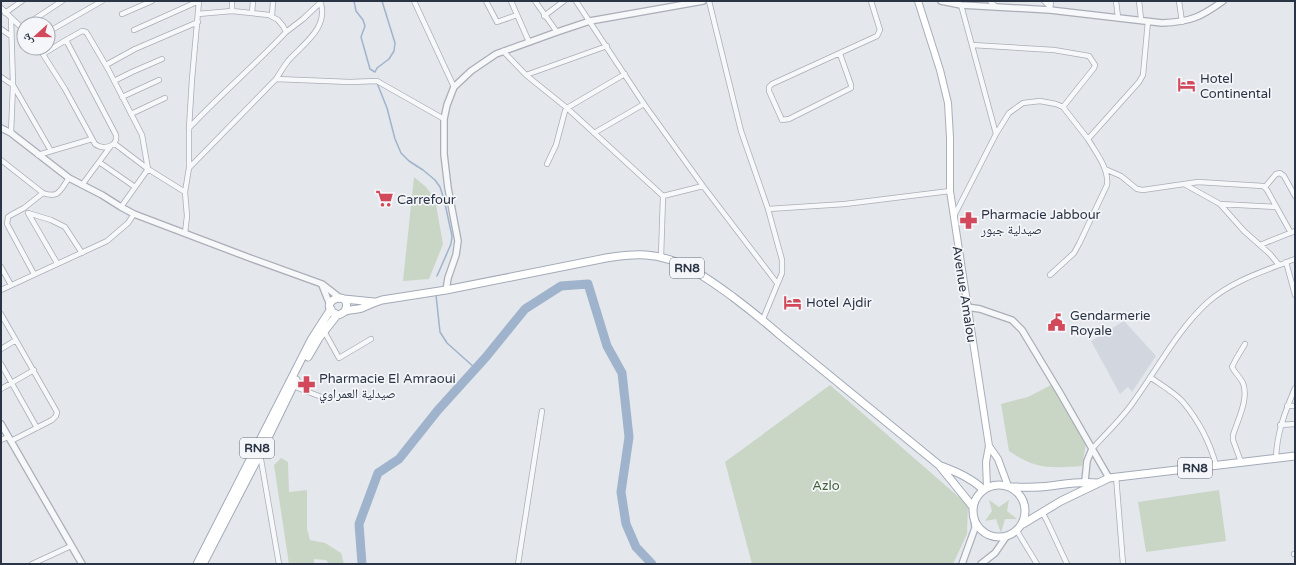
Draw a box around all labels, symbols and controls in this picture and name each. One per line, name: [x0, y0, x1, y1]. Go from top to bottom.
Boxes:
north arrow: [16, 16, 56, 56]
text: ش: [19, 31, 36, 47]
place label: Hotel Continental: [1200, 71, 1271, 102]
hotel icon: Hotel Continental: [1177, 75, 1197, 95]
supermarket icon: Carrefour: [374, 189, 394, 209]
place label: Carrefour: [397, 192, 456, 208]
place label: Pharmacie Jabbour صيدلية جبور: [980, 207, 1101, 238]
pharmacy icon: Pharmacie Jabbour صيدلية جبور: [958, 211, 978, 231]
street label: Avenue Amalou: [948, 245, 980, 344]
road number: RN8: [670, 258, 704, 278]
hotel icon: Hotel Ajdir: [783, 292, 803, 312]
place label: Hotel Ajdir: [806, 295, 872, 311]
place label: Gendarmerie Royale: [1070, 308, 1150, 339]
public building icon: Gendarmerie Royale: [1047, 312, 1067, 332]
place label: Pharmacie El Amraoui صيدلية العمراوي: [319, 371, 456, 404]
pharmacy icon: Pharmacie El Amraoui صيدلية العمراوي: [296, 375, 316, 395]
road number: RN8: [240, 438, 274, 458]
road number: RN8: [1178, 458, 1212, 478]
park label: Azlo: [812, 478, 840, 494]

